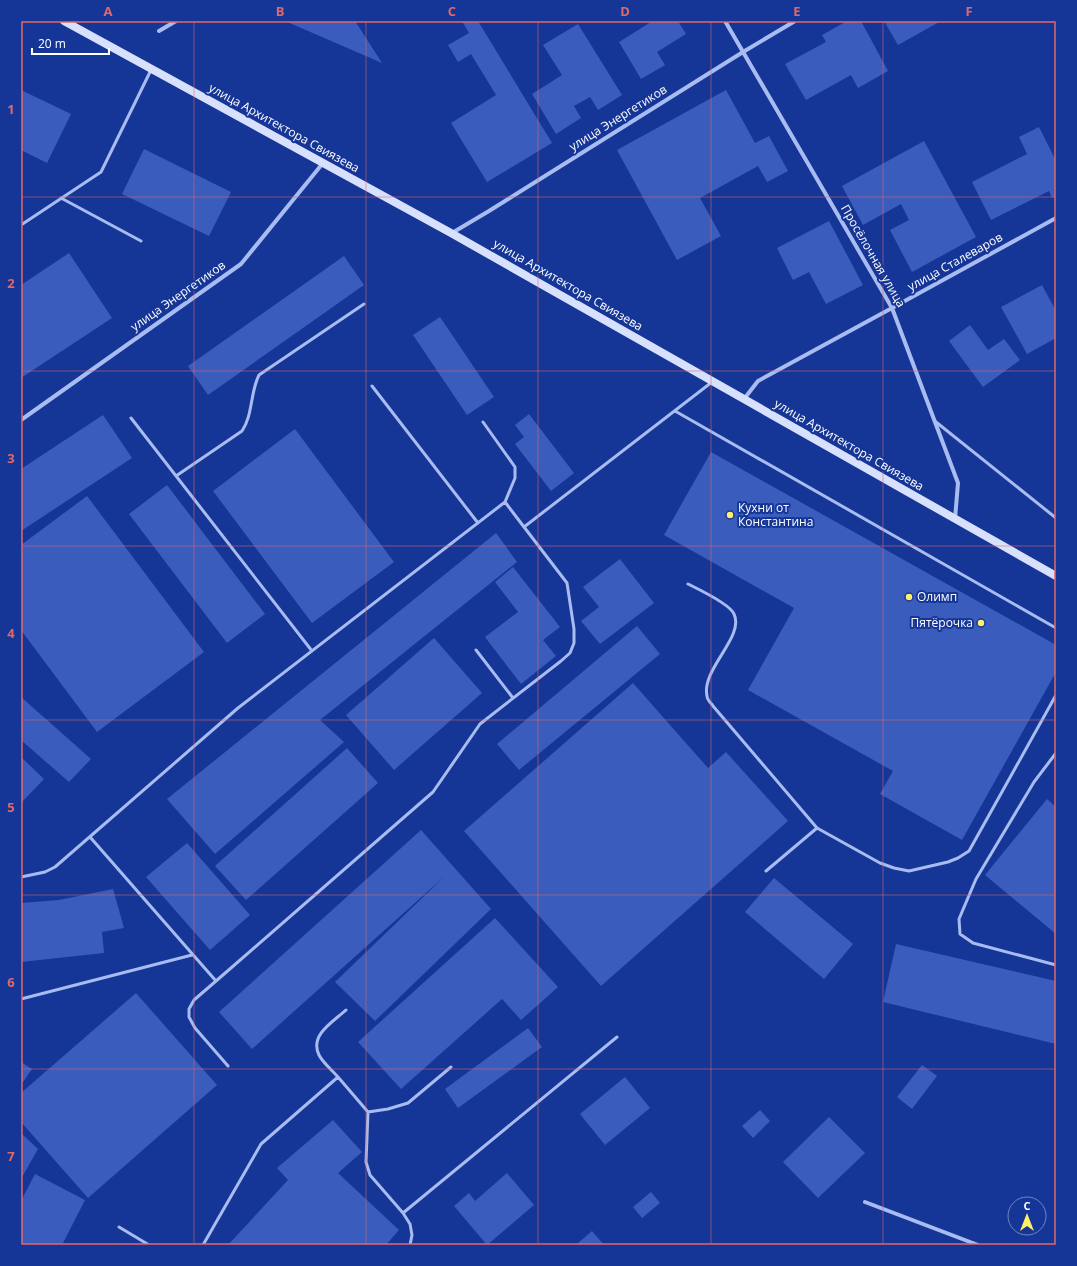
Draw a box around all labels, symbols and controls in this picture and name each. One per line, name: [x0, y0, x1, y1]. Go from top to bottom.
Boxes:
text: A: [104, 2, 113, 20]
text: B: [276, 2, 285, 20]
text: C: [448, 2, 456, 20]
text: D: [620, 2, 630, 20]
text: E: [793, 2, 801, 20]
text: F: [965, 2, 973, 20]
scale bar: [32, 30, 109, 56]
text: 20 m: [38, 35, 66, 52]
street label: улица Архитектора Свиязева: [206, 79, 363, 176]
street label: улица Энергетиков: [566, 80, 670, 155]
text: 1: [7, 100, 15, 118]
street label: Просёлочная улица: [837, 201, 910, 310]
street label: улица Сталеваров: [904, 228, 1005, 295]
street label: улица Архитектора Свиязева: [490, 235, 646, 334]
street label: улица Энергетиков: [127, 256, 229, 335]
text: 2: [7, 274, 15, 292]
street label: улица Архитектора Свиязева: [771, 395, 927, 494]
text: 3: [7, 449, 15, 467]
place label: Кухни от Константина: [738, 499, 813, 530]
marker: Кухни от Константина: [725, 510, 735, 520]
place label: Олимп: [917, 588, 957, 605]
marker: Олимп: [904, 592, 914, 602]
place label: Пятёрочка: [911, 614, 973, 631]
marker: Пятёрочка: [976, 618, 986, 628]
text: 4: [7, 624, 15, 642]
text: 5: [7, 798, 15, 816]
text: 6: [7, 973, 15, 991]
text: 7: [7, 1147, 15, 1165]
north arrow: [1007, 1196, 1047, 1236]
text: С: [1023, 1198, 1031, 1213]

